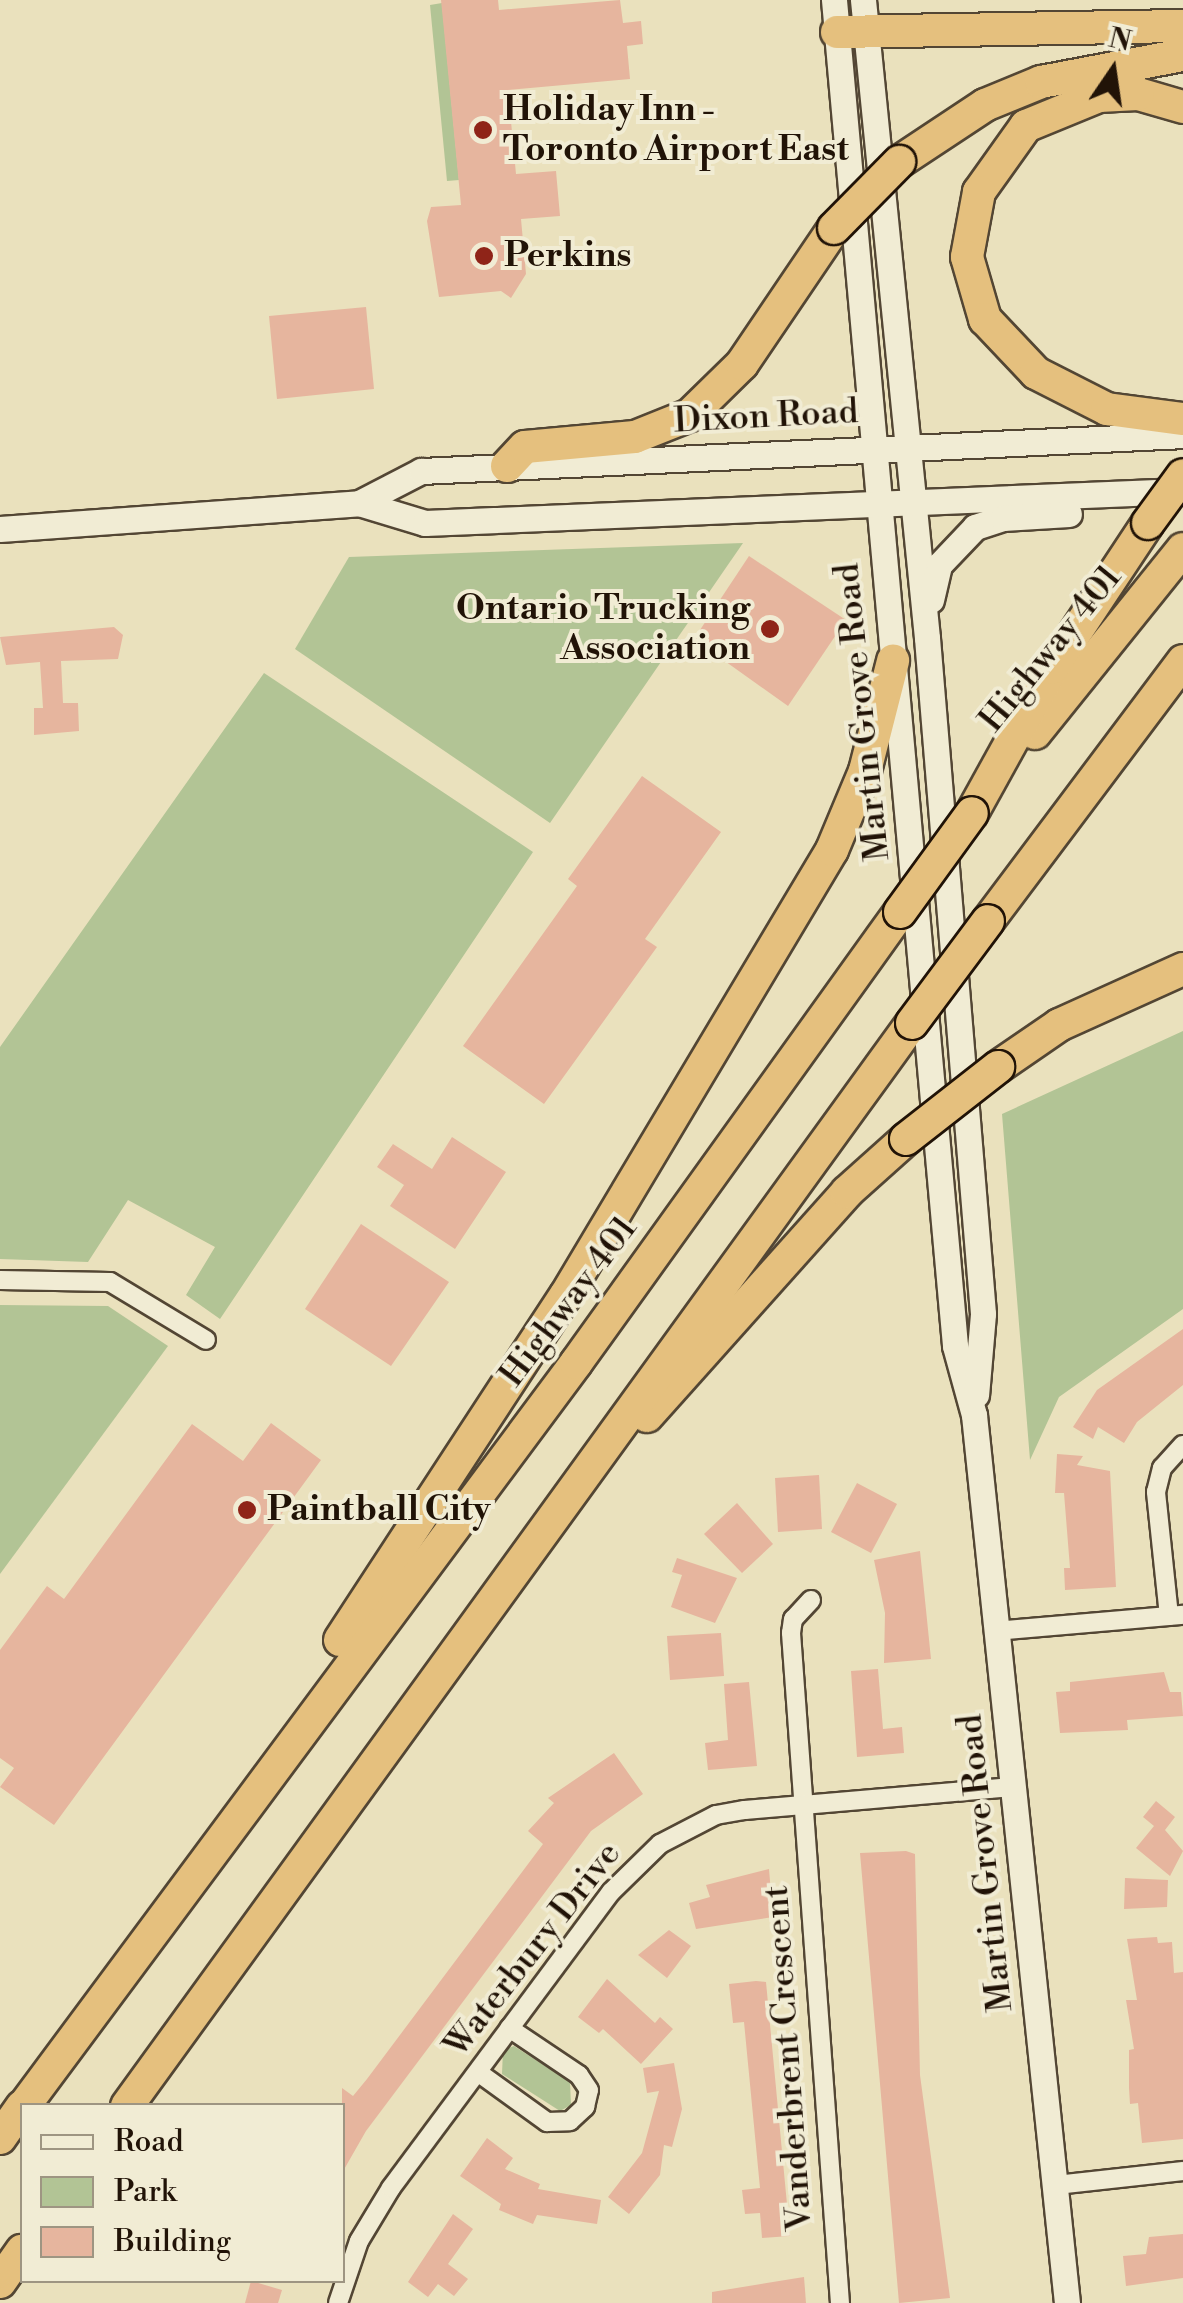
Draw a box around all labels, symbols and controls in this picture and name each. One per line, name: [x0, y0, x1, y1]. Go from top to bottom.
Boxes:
north arrow: [1063, 20, 1163, 120]
text: N: [1105, 21, 1135, 60]
place label: Holiday Inn - Toronto Airport East: [503, 89, 849, 171]
marker: Holiday Inn - Toronto Airport East: [472, 119, 494, 141]
place label: Perkins: [504, 235, 632, 277]
marker: Perkins: [473, 245, 495, 267]
street label: Dixon Road: [673, 391, 859, 443]
street label: Highway 401: [971, 557, 1131, 741]
street label: Martin Grove Road: [826, 561, 900, 863]
place label: Ontario Trucking Association: [456, 588, 750, 670]
marker: Ontario Trucking Association: [759, 618, 781, 640]
street label: Highway 401: [491, 1209, 647, 1395]
place label: Paintball City: [267, 1489, 491, 1531]
marker: Paintball City: [236, 1499, 258, 1521]
street label: Martin Grove Road: [949, 1712, 1023, 2014]
street label: Waterbury Drive: [436, 1834, 630, 2066]
street label: Vanderbrent Crescent: [756, 1884, 822, 2232]
legend: [20, 2103, 345, 2283]
text: Road: [114, 2123, 184, 2161]
text: Park: [114, 2173, 176, 2211]
text: Building: [114, 2223, 231, 2261]

